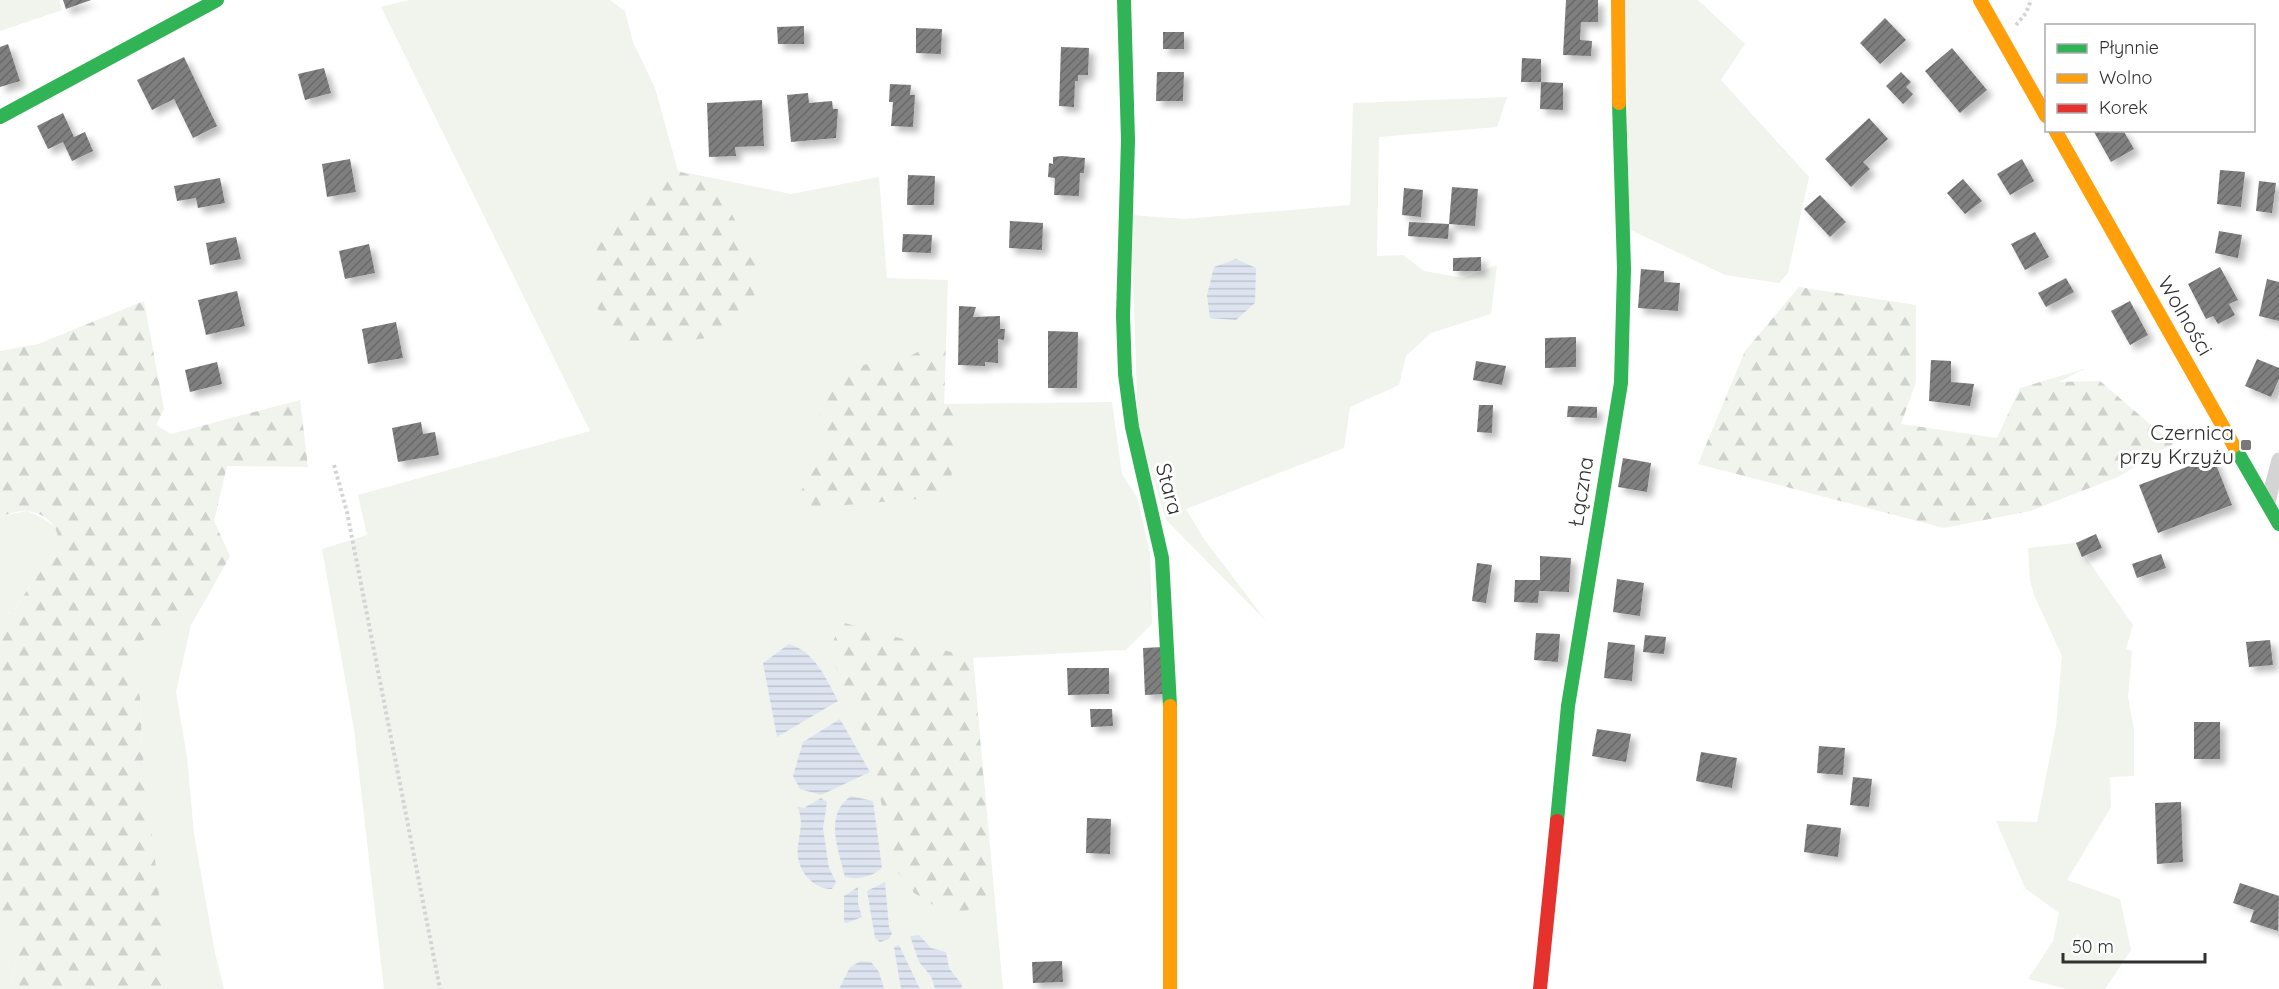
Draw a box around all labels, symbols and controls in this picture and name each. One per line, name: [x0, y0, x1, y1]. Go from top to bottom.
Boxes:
legend: [2045, 24, 2255, 132]
text: Płynnie: [2099, 36, 2159, 59]
text: Wolno: [2099, 66, 2152, 89]
text: Korek: [2099, 96, 2148, 119]
street label: Wolności: [2153, 271, 2219, 360]
place label: Czernica przy Krzyżu: [2119, 419, 2234, 469]
marker: Czernica przy Krzyżu: [2239, 438, 2253, 452]
street label: Łączna: [1562, 455, 1598, 529]
street label: Stara: [1151, 460, 1189, 517]
scale bar: [2063, 926, 2206, 964]
text: 50 m: [2072, 935, 2114, 958]

